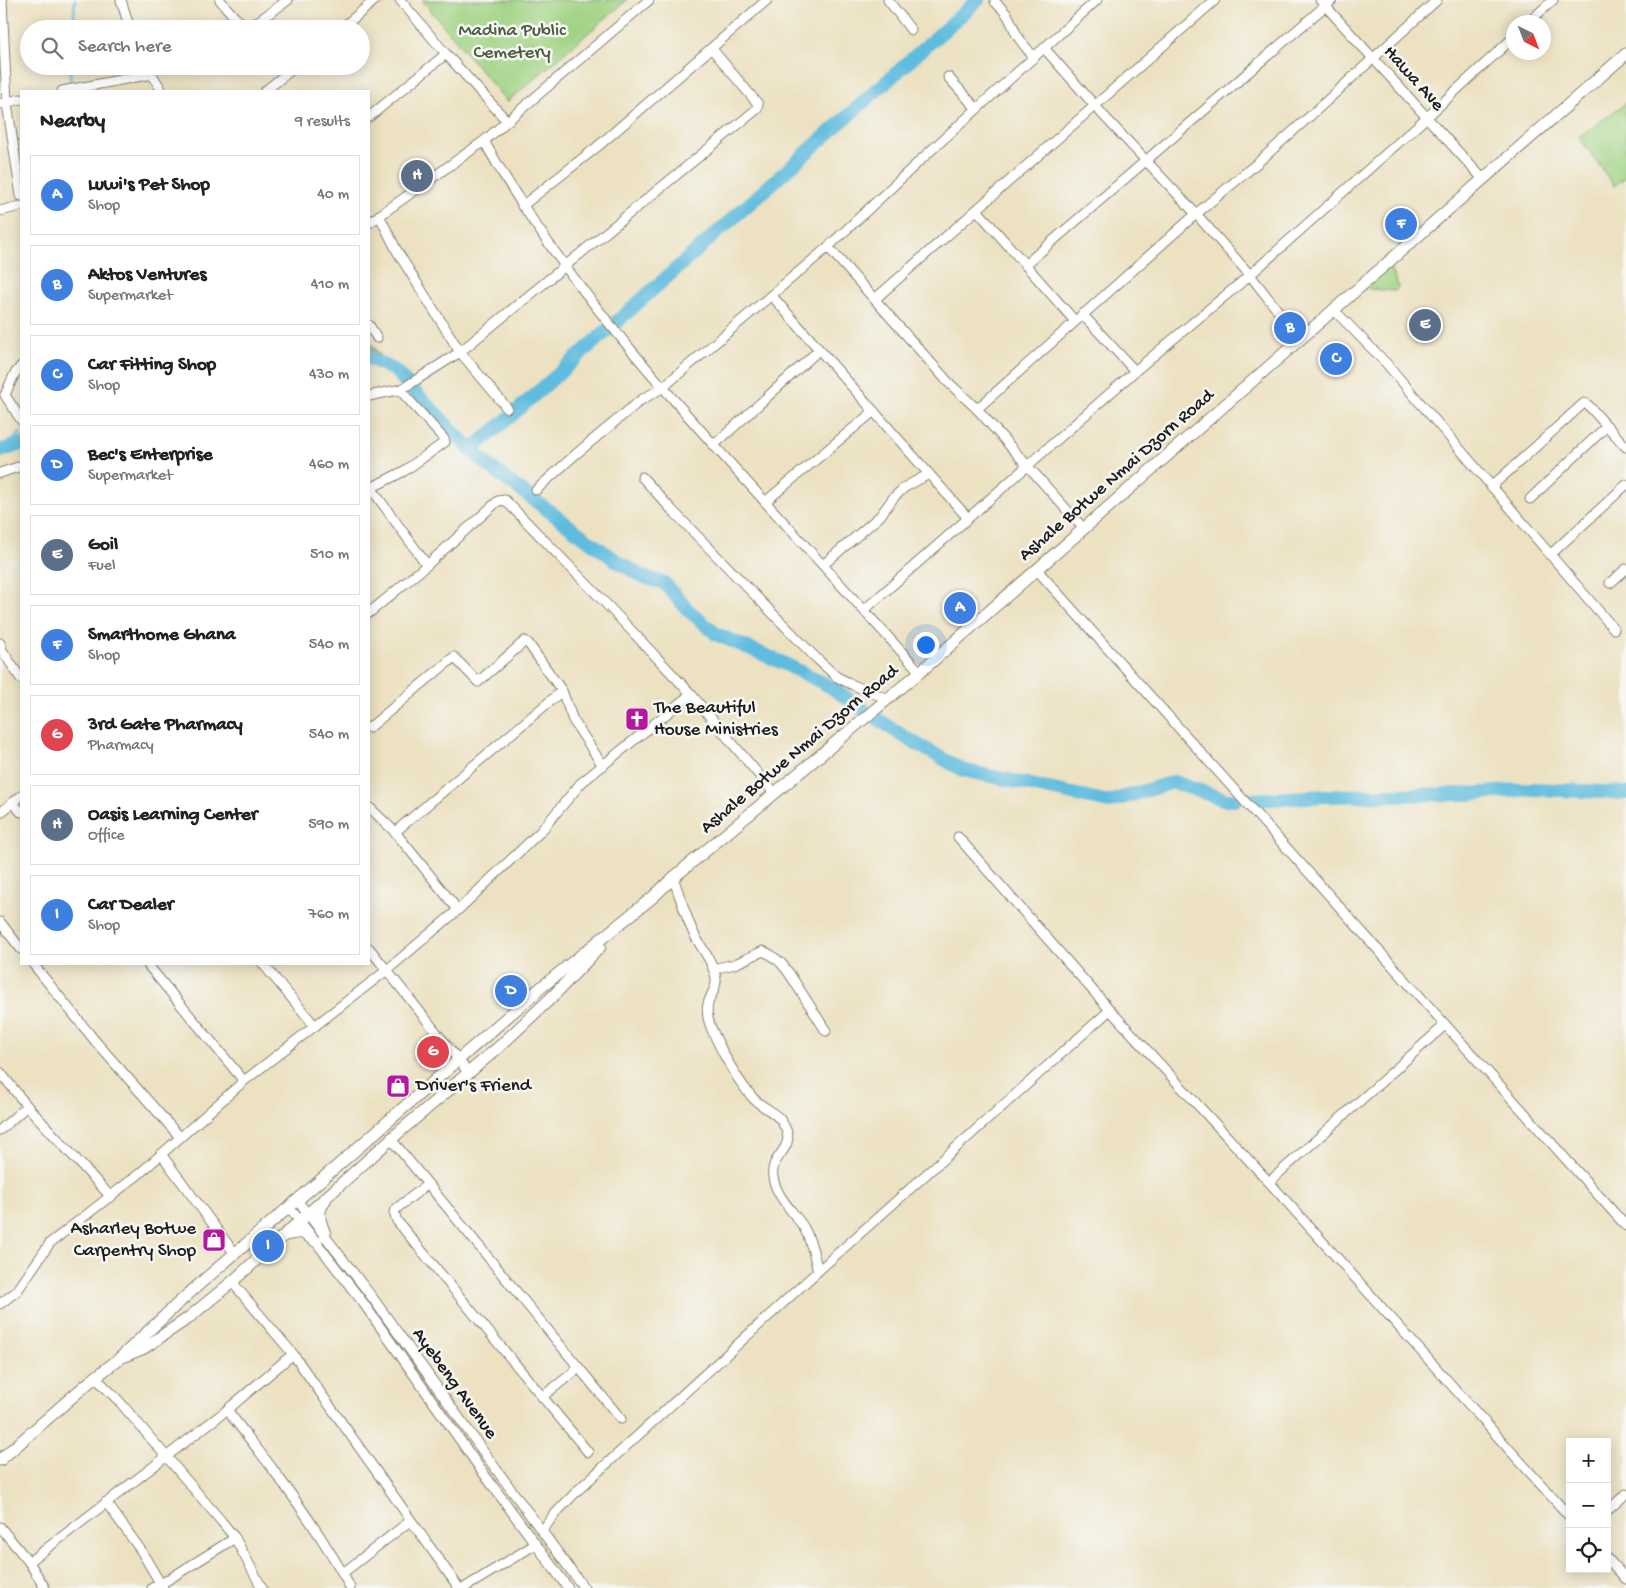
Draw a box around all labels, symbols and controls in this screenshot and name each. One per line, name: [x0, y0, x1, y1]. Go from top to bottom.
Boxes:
north arrow: [1506, 15, 1551, 60]
search box: [20, 20, 370, 75]
park label: Madina Public Cemetery: [458, 20, 566, 65]
icon: search: [38, 34, 66, 62]
text: Search here: [78, 36, 172, 59]
street label: Hawa Ave: [1378, 41, 1449, 117]
text: Nearby: [40, 110, 105, 135]
text: 9 results: [295, 113, 350, 132]
pin: H: [401, 157, 433, 195]
text: Luwi's Pet Shop: [88, 174, 210, 197]
text: A: [52, 186, 62, 205]
text: 40 m: [317, 186, 349, 205]
text: Shop: [88, 197, 120, 216]
pin: F: [1385, 205, 1417, 243]
text: Aktos Ventures: [88, 264, 206, 287]
text: B: [53, 276, 61, 295]
text: 410 m: [311, 276, 349, 295]
text: Supermarket: [88, 287, 173, 306]
pin: E: [1409, 306, 1441, 344]
pin: B: [1274, 309, 1306, 347]
pin: C: [1320, 340, 1352, 378]
text: Car Fitting Shop: [88, 354, 216, 377]
text: C: [53, 366, 61, 385]
text: 430 m: [309, 366, 349, 385]
text: Shop: [88, 377, 120, 396]
street label: Ashale Botwe Nmai Dzorn Road: [1015, 384, 1221, 567]
text: Bec's Enterprise: [88, 444, 212, 467]
text: D: [52, 456, 62, 475]
text: 460 m: [309, 456, 349, 475]
text: Supermarket: [88, 467, 173, 486]
text: Goil: [88, 534, 118, 557]
text: E: [52, 546, 62, 565]
text: 510 m: [310, 546, 349, 565]
text: Fuel: [88, 557, 115, 576]
pin: A: [944, 589, 976, 627]
text: Smarthome Ghana: [88, 624, 236, 647]
your location: [913, 632, 939, 658]
text: F: [53, 636, 61, 655]
text: 540 m: [309, 636, 349, 655]
text: Shop: [88, 647, 120, 666]
street label: Ashale Botwe Nmai Dzorn Road: [696, 659, 905, 840]
place label: The Beautiful House Ministries: [653, 697, 779, 742]
church icon: The Beautiful House Ministries: [624, 706, 650, 732]
text: 3rd Gate Pharmacy: [88, 714, 243, 737]
text: G: [52, 726, 62, 745]
text: 540 m: [309, 726, 349, 745]
text: Pharmacy: [88, 737, 154, 756]
text: Oasis Learning Center: [88, 804, 258, 827]
text: H: [52, 816, 62, 835]
text: 590 m: [308, 816, 349, 835]
text: Office: [88, 827, 125, 846]
text: Car Dealer: [88, 894, 174, 917]
text: I: [55, 906, 59, 925]
text: 760 m: [308, 906, 349, 925]
text: Shop: [88, 917, 120, 936]
pin: D: [495, 972, 527, 1010]
pin: G: [417, 1033, 449, 1071]
shop icon: Driver's Friend: [385, 1073, 411, 1099]
place label: Driver's Friend: [414, 1075, 533, 1098]
place label: Asharley Botwe Carpentry Shop: [71, 1218, 197, 1263]
shop icon: Asharley Botwe Carpentry Shop: [201, 1227, 227, 1253]
pin: I: [252, 1227, 284, 1265]
street label: Ayebeng Avenue: [406, 1324, 502, 1444]
map controls: [1566, 1438, 1611, 1573]
button: +: [1566, 1438, 1611, 1483]
button: −: [1566, 1483, 1611, 1528]
button: locate: [1566, 1528, 1611, 1573]

